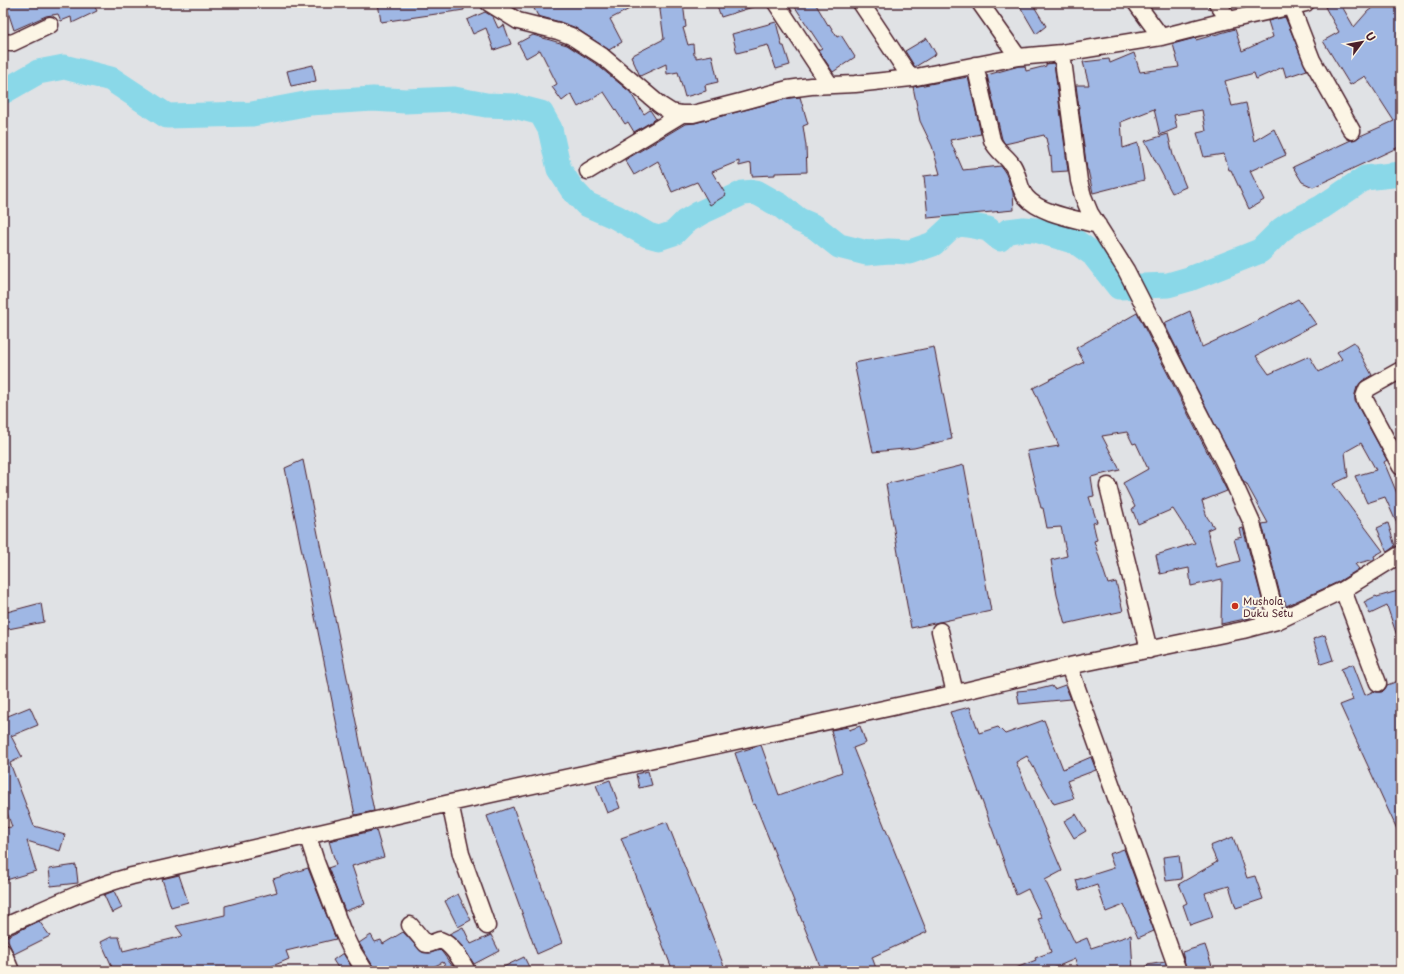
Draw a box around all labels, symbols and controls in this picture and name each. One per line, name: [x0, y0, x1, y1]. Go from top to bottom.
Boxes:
north arrow: [1342, 22, 1382, 62]
text: U: [1361, 28, 1380, 44]
place label: Mushola Duku Setu: [1243, 593, 1293, 620]
marker: Mushola Duku Setu: [1230, 601, 1240, 611]

